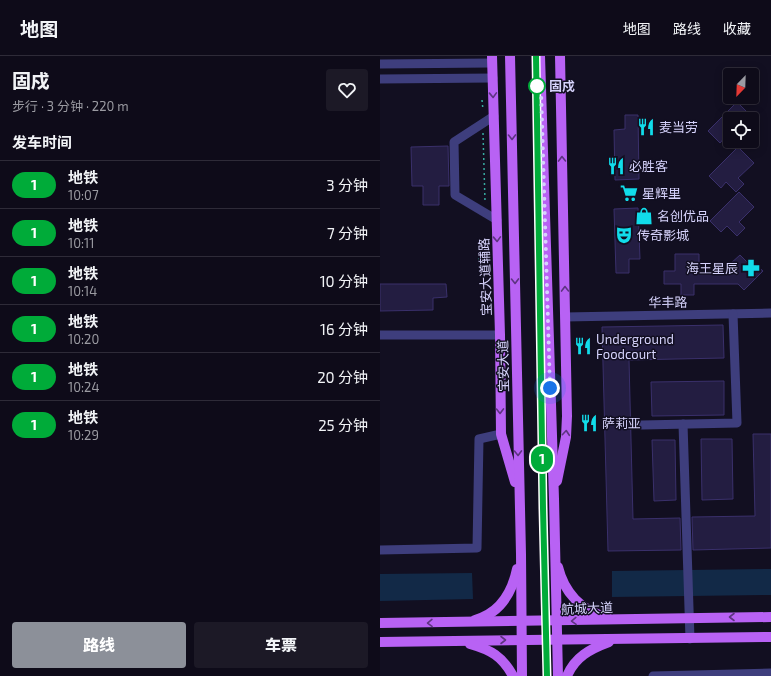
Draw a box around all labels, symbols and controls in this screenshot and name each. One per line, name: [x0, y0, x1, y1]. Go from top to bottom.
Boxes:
text: 地图: [20, 17, 58, 40]
text: 地图: [623, 20, 651, 37]
text: 路线: [673, 20, 701, 37]
text: 收藏: [723, 20, 751, 37]
north arrow: [723, 68, 759, 104]
map controls: [723, 68, 759, 148]
text: 固戍: [12, 69, 50, 92]
button: heart: [326, 69, 368, 111]
marker: 固戍: [528, 77, 546, 95]
place label: 固戍: [549, 78, 575, 94]
one-way arrow: [489, 92, 497, 98]
text: 步行 · 3 分钟 · 220 m: [12, 98, 129, 114]
button: locate: [723, 112, 759, 148]
restaurant icon: 麦当劳: [636, 117, 656, 137]
place label: 麦当劳: [659, 119, 698, 135]
text: 发车时间: [12, 133, 72, 151]
one-way arrow: [508, 134, 516, 140]
one-way arrow: [558, 156, 566, 162]
restaurant icon: 必胜客: [606, 156, 626, 176]
place label: 必胜客: [629, 158, 668, 174]
text: 地铁: [68, 168, 98, 186]
text: 1: [31, 176, 37, 193]
text: 3 分钟: [326, 176, 368, 194]
supermarket icon: 星辉里: [619, 183, 639, 203]
place label: 星辉里: [642, 185, 681, 201]
text: 10:07: [68, 187, 99, 203]
shop icon: 名创优品: [634, 206, 654, 226]
place label: 名创优品: [657, 208, 709, 224]
text: 地铁: [68, 216, 98, 234]
text: 1: [31, 224, 37, 241]
text: 7 分钟: [327, 224, 368, 242]
theatre icon: 传奇影城: [614, 225, 634, 245]
place label: 传奇影城: [637, 227, 689, 243]
text: 10:11: [68, 235, 94, 251]
one-way arrow: [493, 236, 501, 242]
street label: 宝安大道辅路: [476, 238, 494, 316]
pharmacy icon: 海王星辰: [741, 258, 761, 278]
place label: 海王星辰: [686, 260, 738, 276]
text: 地铁: [68, 264, 98, 282]
text: 1: [31, 272, 37, 289]
text: 10 分钟: [320, 272, 368, 290]
one-way arrow: [510, 278, 519, 284]
text: 10:14: [68, 283, 97, 299]
one-way arrow: [561, 286, 569, 292]
street label: 华丰路: [648, 294, 688, 310]
text: 地铁: [68, 312, 98, 330]
text: 1: [31, 320, 37, 337]
text: 16 分钟: [320, 320, 368, 338]
text: 10:20: [68, 331, 99, 347]
place label: Underground Foodcourt: [596, 331, 674, 362]
restaurant icon: Underground Foodcourt: [573, 336, 593, 356]
street label: 宝安大道: [495, 340, 511, 392]
text: 地铁: [68, 360, 98, 378]
text: 1: [31, 368, 37, 385]
text: 20 分钟: [317, 368, 368, 386]
your location: [540, 378, 560, 398]
text: 10:24: [68, 379, 99, 395]
text: 地铁: [68, 408, 98, 426]
one-way arrow: [496, 408, 505, 414]
restaurant icon: 萨莉亚: [579, 413, 599, 433]
place label: 萨莉亚: [602, 415, 641, 431]
text: 1: [31, 416, 37, 433]
text: 25 分钟: [318, 416, 368, 434]
text: 10:29: [68, 427, 99, 443]
one-way arrow: [561, 430, 570, 436]
line badge: 1: [529, 446, 555, 472]
one-way arrow: [514, 450, 522, 456]
text: 1: [539, 450, 545, 467]
street label: 航城大道: [561, 599, 613, 617]
one-way arrow: [729, 613, 735, 621]
one-way arrow: [571, 617, 577, 625]
one-way arrow: [427, 619, 433, 627]
button: 路线: [12, 622, 186, 668]
button: 车票: [194, 622, 368, 668]
one-way arrow: [500, 636, 506, 645]

